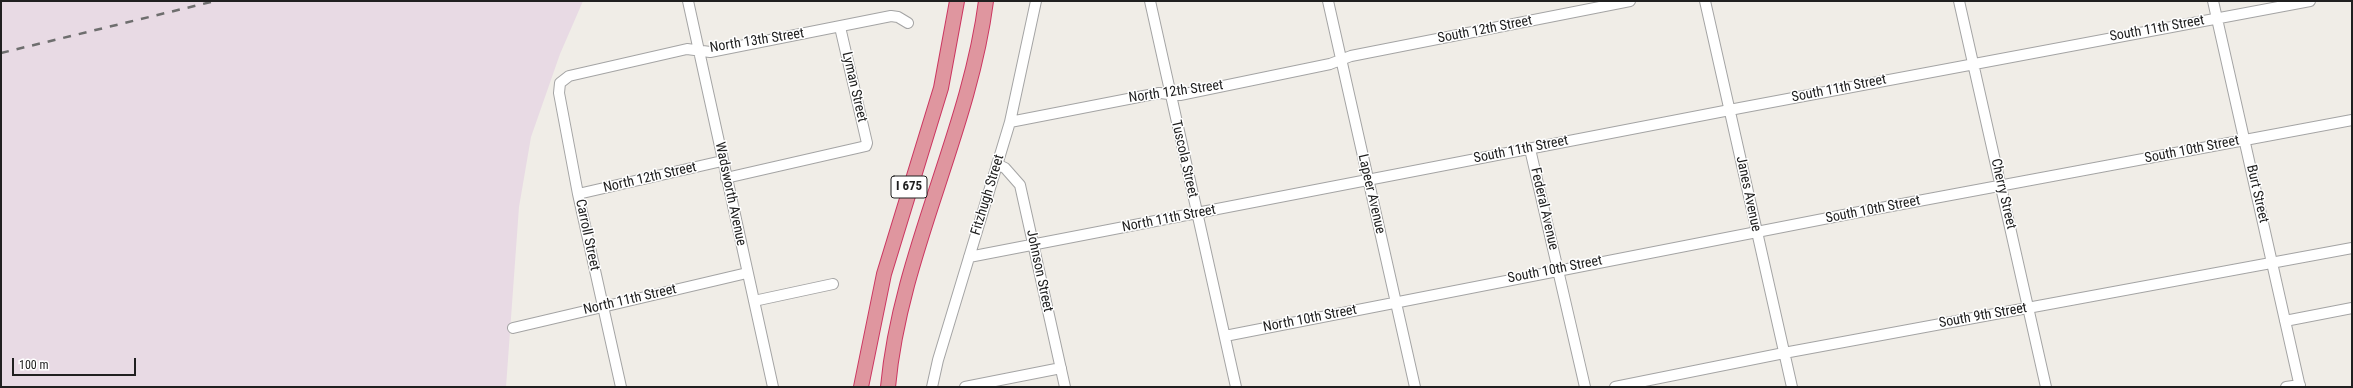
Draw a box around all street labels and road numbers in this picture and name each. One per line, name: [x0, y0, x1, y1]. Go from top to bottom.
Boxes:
street label: South 11th Street: [2108, 12, 2206, 46]
street label: South 12th Street: [1436, 13, 1534, 47]
street label: North 13th Street: [709, 25, 805, 57]
street label: Lyman Street: [838, 50, 870, 124]
street label: South 11th Street: [1790, 72, 1888, 106]
street label: North 12th Street: [1128, 77, 1224, 107]
street label: Tuscola Street: [1167, 119, 1201, 199]
street label: South 11th Street: [1472, 133, 1570, 167]
street label: South 10th Street: [2143, 133, 2241, 167]
street label: Wadsworth Avenue: [711, 141, 749, 247]
street label: Fitzhugh Street: [968, 153, 1008, 237]
street label: Lapeer Avenue: [1354, 153, 1388, 235]
street label: Janes Avenue: [1732, 155, 1764, 233]
street label: Cherry Street: [1987, 157, 2019, 231]
street label: North 12th Street: [602, 159, 698, 197]
street label: Burt Street: [2242, 163, 2272, 225]
street label: Federal Avenue: [1526, 166, 1562, 252]
road number: I 675: [891, 176, 927, 198]
street label: South 10th Street: [1824, 193, 1922, 227]
street label: Carroll Street: [571, 198, 603, 272]
street label: North 11th Street: [1121, 202, 1217, 236]
street label: Johnson Street: [1022, 228, 1056, 314]
street label: South 10th Street: [1506, 253, 1604, 287]
street label: North 11th Street: [582, 281, 678, 319]
street label: South 9th Street: [1938, 300, 2028, 332]
street label: North 10th Street: [1262, 302, 1358, 336]

